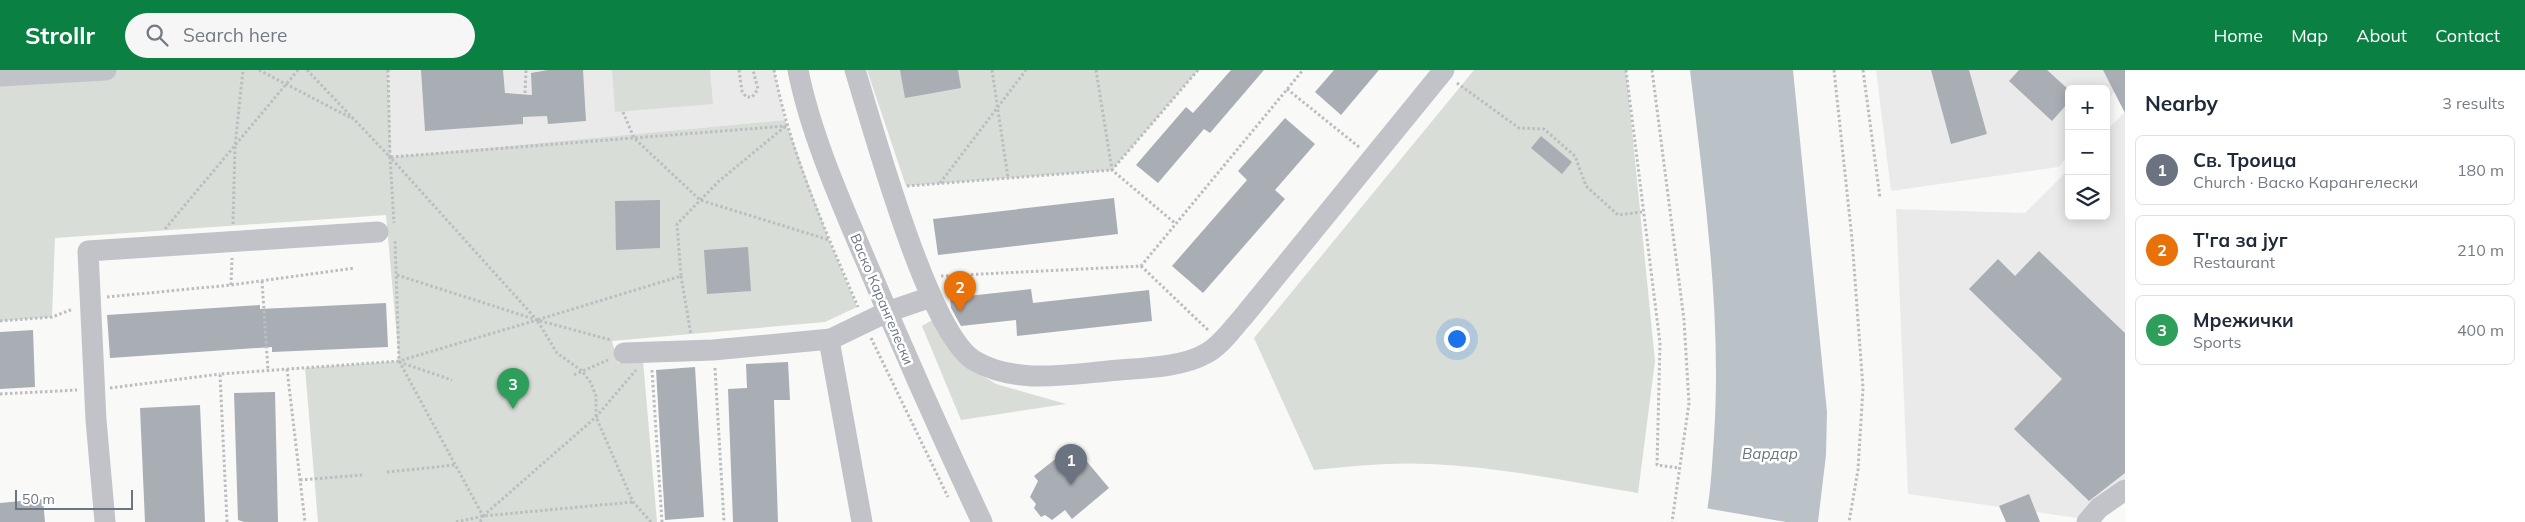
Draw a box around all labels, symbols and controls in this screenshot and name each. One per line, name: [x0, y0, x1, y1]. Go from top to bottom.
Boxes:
search box: [125, 13, 475, 58]
text: Strollr: [25, 20, 95, 50]
icon: search: [143, 21, 171, 49]
text: Search here: [183, 23, 287, 47]
text: Home: [2213, 24, 2263, 47]
text: Map: [2291, 24, 2328, 47]
text: About: [2356, 24, 2407, 47]
text: Contact: [2435, 24, 2500, 47]
map controls: [2065, 85, 2110, 220]
button: +: [2065, 85, 2110, 130]
text: Nearby: [2145, 90, 2218, 116]
text: 3 results: [2442, 93, 2505, 113]
button: −: [2065, 130, 2110, 175]
text: Св. Троица: [2193, 148, 2297, 172]
text: 1: [2157, 160, 2167, 180]
text: 180 m: [2457, 160, 2504, 180]
text: Church · Васко Карангелески: [2193, 172, 2418, 192]
button: layers: [2065, 175, 2110, 220]
text: Т'га за југ: [2193, 228, 2288, 252]
street label: Васко Карангелески: [846, 231, 918, 367]
text: 2: [2157, 240, 2167, 260]
text: 210 m: [2457, 240, 2504, 260]
text: Restaurant: [2193, 252, 2275, 272]
pin: 2: [944, 271, 976, 312]
text: Мрежички: [2193, 308, 2294, 332]
text: 3: [2157, 320, 2167, 340]
text: 400 m: [2457, 320, 2504, 340]
your location: [1444, 326, 1470, 352]
text: Sports: [2193, 332, 2241, 352]
pin: 3: [497, 368, 529, 409]
pin: 1: [1055, 444, 1087, 485]
water label: Вардар: [1742, 444, 1798, 463]
scale bar: [15, 487, 132, 510]
text: 50 m: [22, 490, 55, 508]

